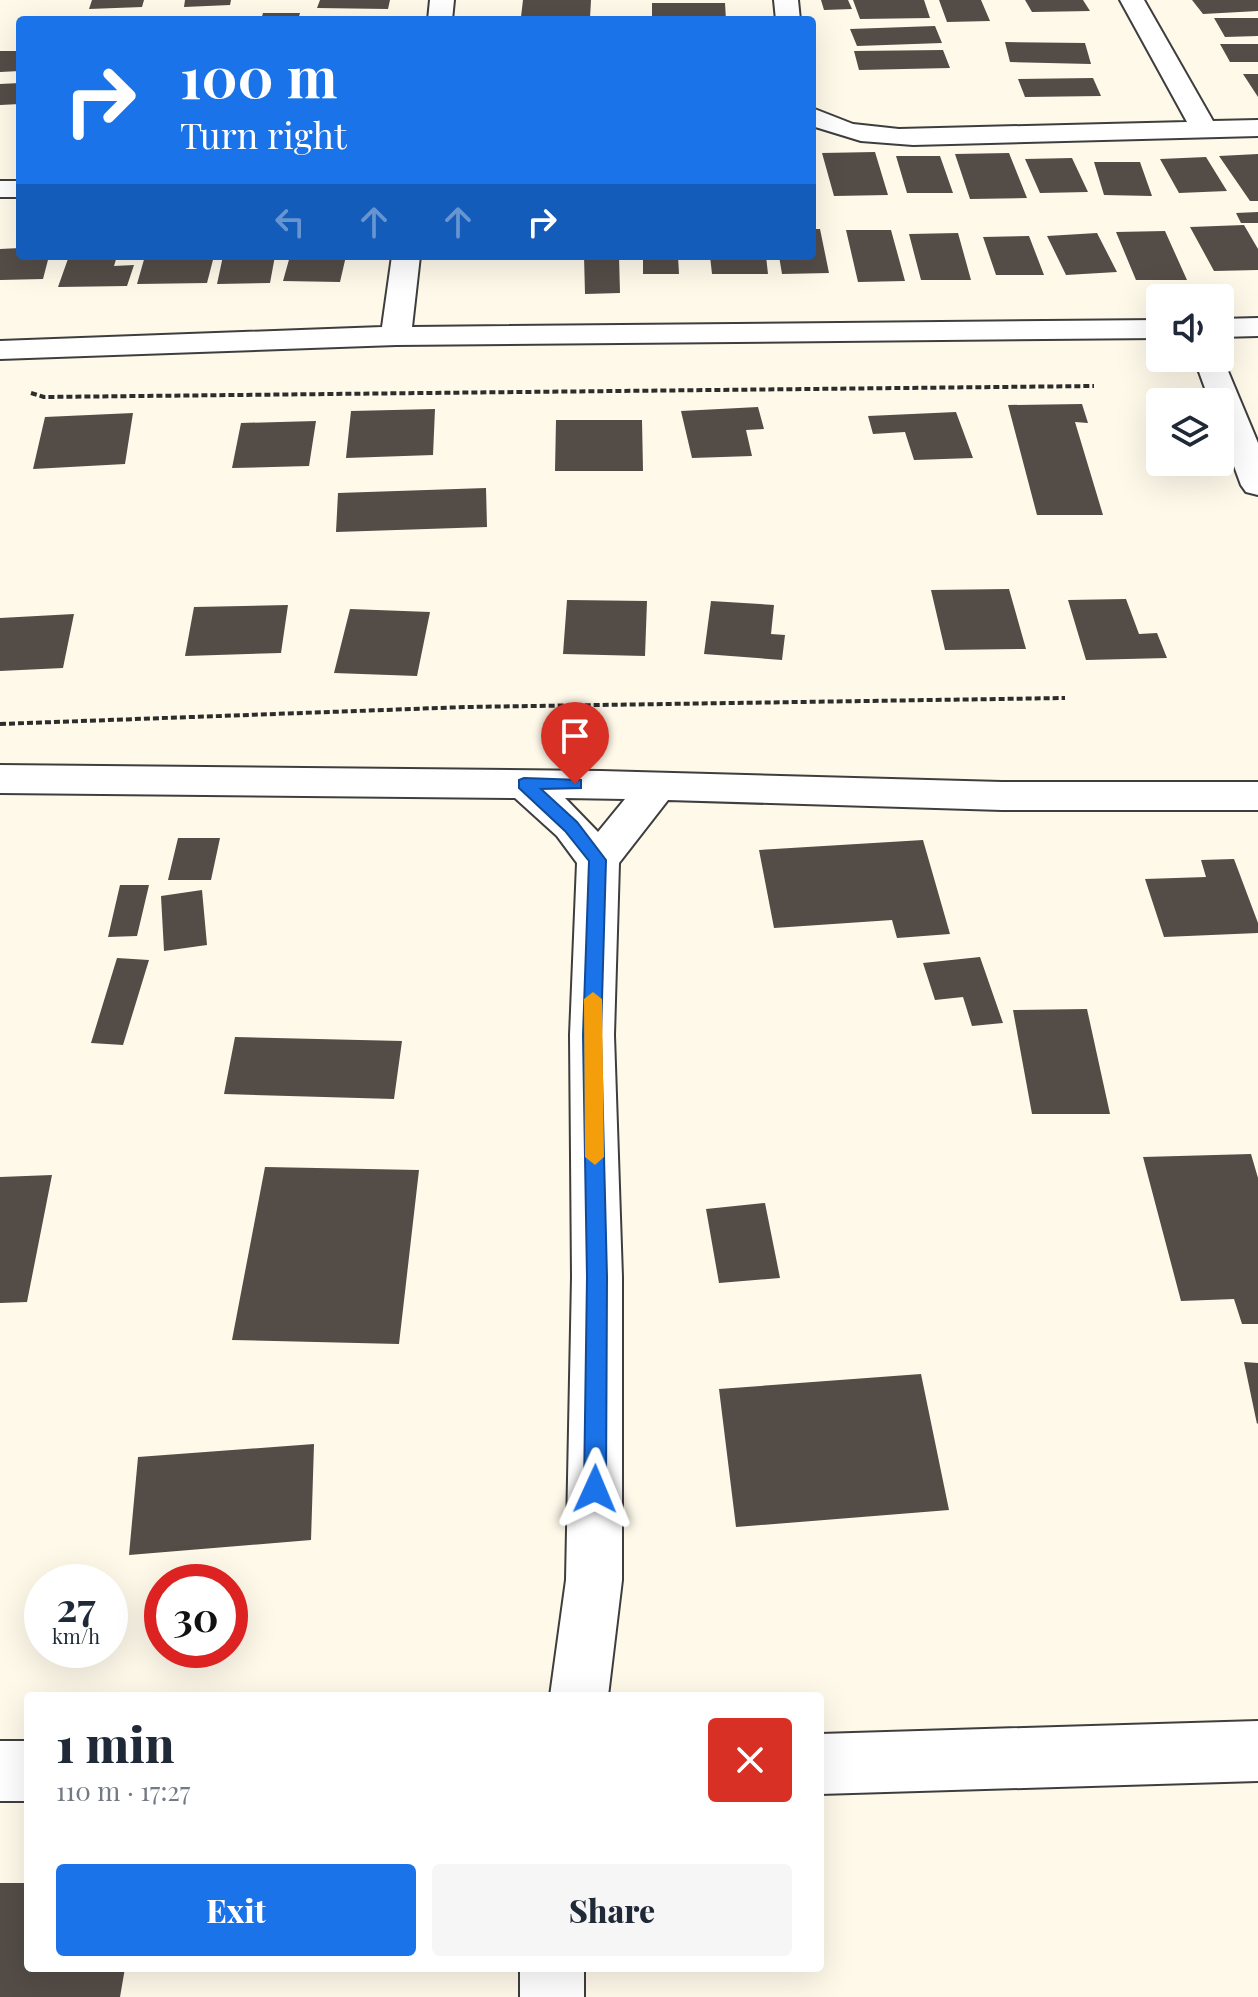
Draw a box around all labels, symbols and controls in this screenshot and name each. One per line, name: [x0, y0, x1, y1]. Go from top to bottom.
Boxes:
text: 100 m: [180, 38, 337, 113]
icon: right: [48, 48, 152, 152]
text: Turn right: [180, 110, 347, 158]
icon: left: [268, 200, 312, 244]
icon: ahead: [352, 200, 396, 244]
icon: ahead: [436, 200, 480, 244]
icon: right: [520, 200, 564, 244]
map controls: [1146, 284, 1234, 476]
button: sound: [1146, 284, 1234, 372]
button: layers: [1146, 388, 1234, 476]
pin: [541, 702, 609, 784]
icon: arrive: [553, 714, 597, 758]
position arrow: [553, 1447, 637, 1531]
speed limit sign: 30: [144, 1564, 248, 1668]
text: 27: [56, 1579, 96, 1632]
text: km/h: [52, 1622, 100, 1649]
text: 1 min: [56, 1711, 174, 1775]
button: close: [708, 1718, 792, 1802]
text: 110 m · 17:27: [56, 1773, 190, 1808]
button: Exit: [56, 1864, 416, 1956]
button: Share: [432, 1864, 792, 1956]

